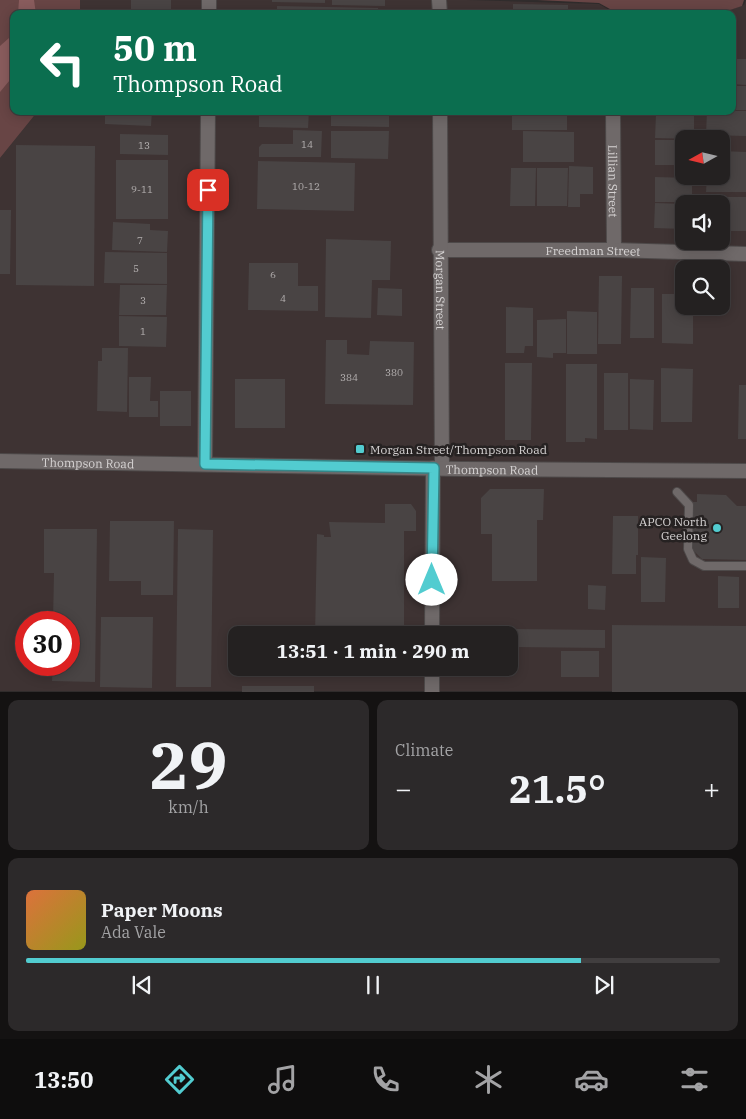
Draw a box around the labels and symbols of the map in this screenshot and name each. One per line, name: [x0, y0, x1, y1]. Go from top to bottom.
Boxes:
north arrow: [675, 130, 730, 185]
house number: 14: [301, 138, 313, 151]
house number: 13: [138, 139, 150, 152]
street label: Lillian Street: [606, 145, 621, 217]
pin: [187, 169, 229, 211]
house number: 10-12: [292, 180, 320, 193]
house number: 9-11: [131, 183, 153, 196]
house number: 7: [137, 234, 143, 247]
street label: Freedman Street: [545, 242, 641, 258]
street label: Morgan Street: [433, 250, 449, 330]
house number: 5: [133, 262, 139, 275]
house number: 6: [270, 268, 276, 281]
house number: 4: [280, 292, 286, 305]
house number: 3: [140, 294, 146, 307]
house number: 1: [140, 325, 146, 338]
house number: 380: [385, 366, 403, 379]
house number: 384: [340, 371, 358, 384]
place label: Morgan Street/Thompson Road: [370, 442, 547, 457]
marker: Morgan Street/Thompson Road: [354, 443, 366, 455]
street label: Thompson Road: [42, 454, 134, 471]
street label: Thompson Road: [445, 461, 538, 477]
place label: APCO North Geelong: [639, 514, 708, 543]
marker: APCO North Geelong: [711, 522, 723, 534]
position arrow: [405, 553, 457, 605]
speed limit sign: 30: [15, 611, 80, 676]

